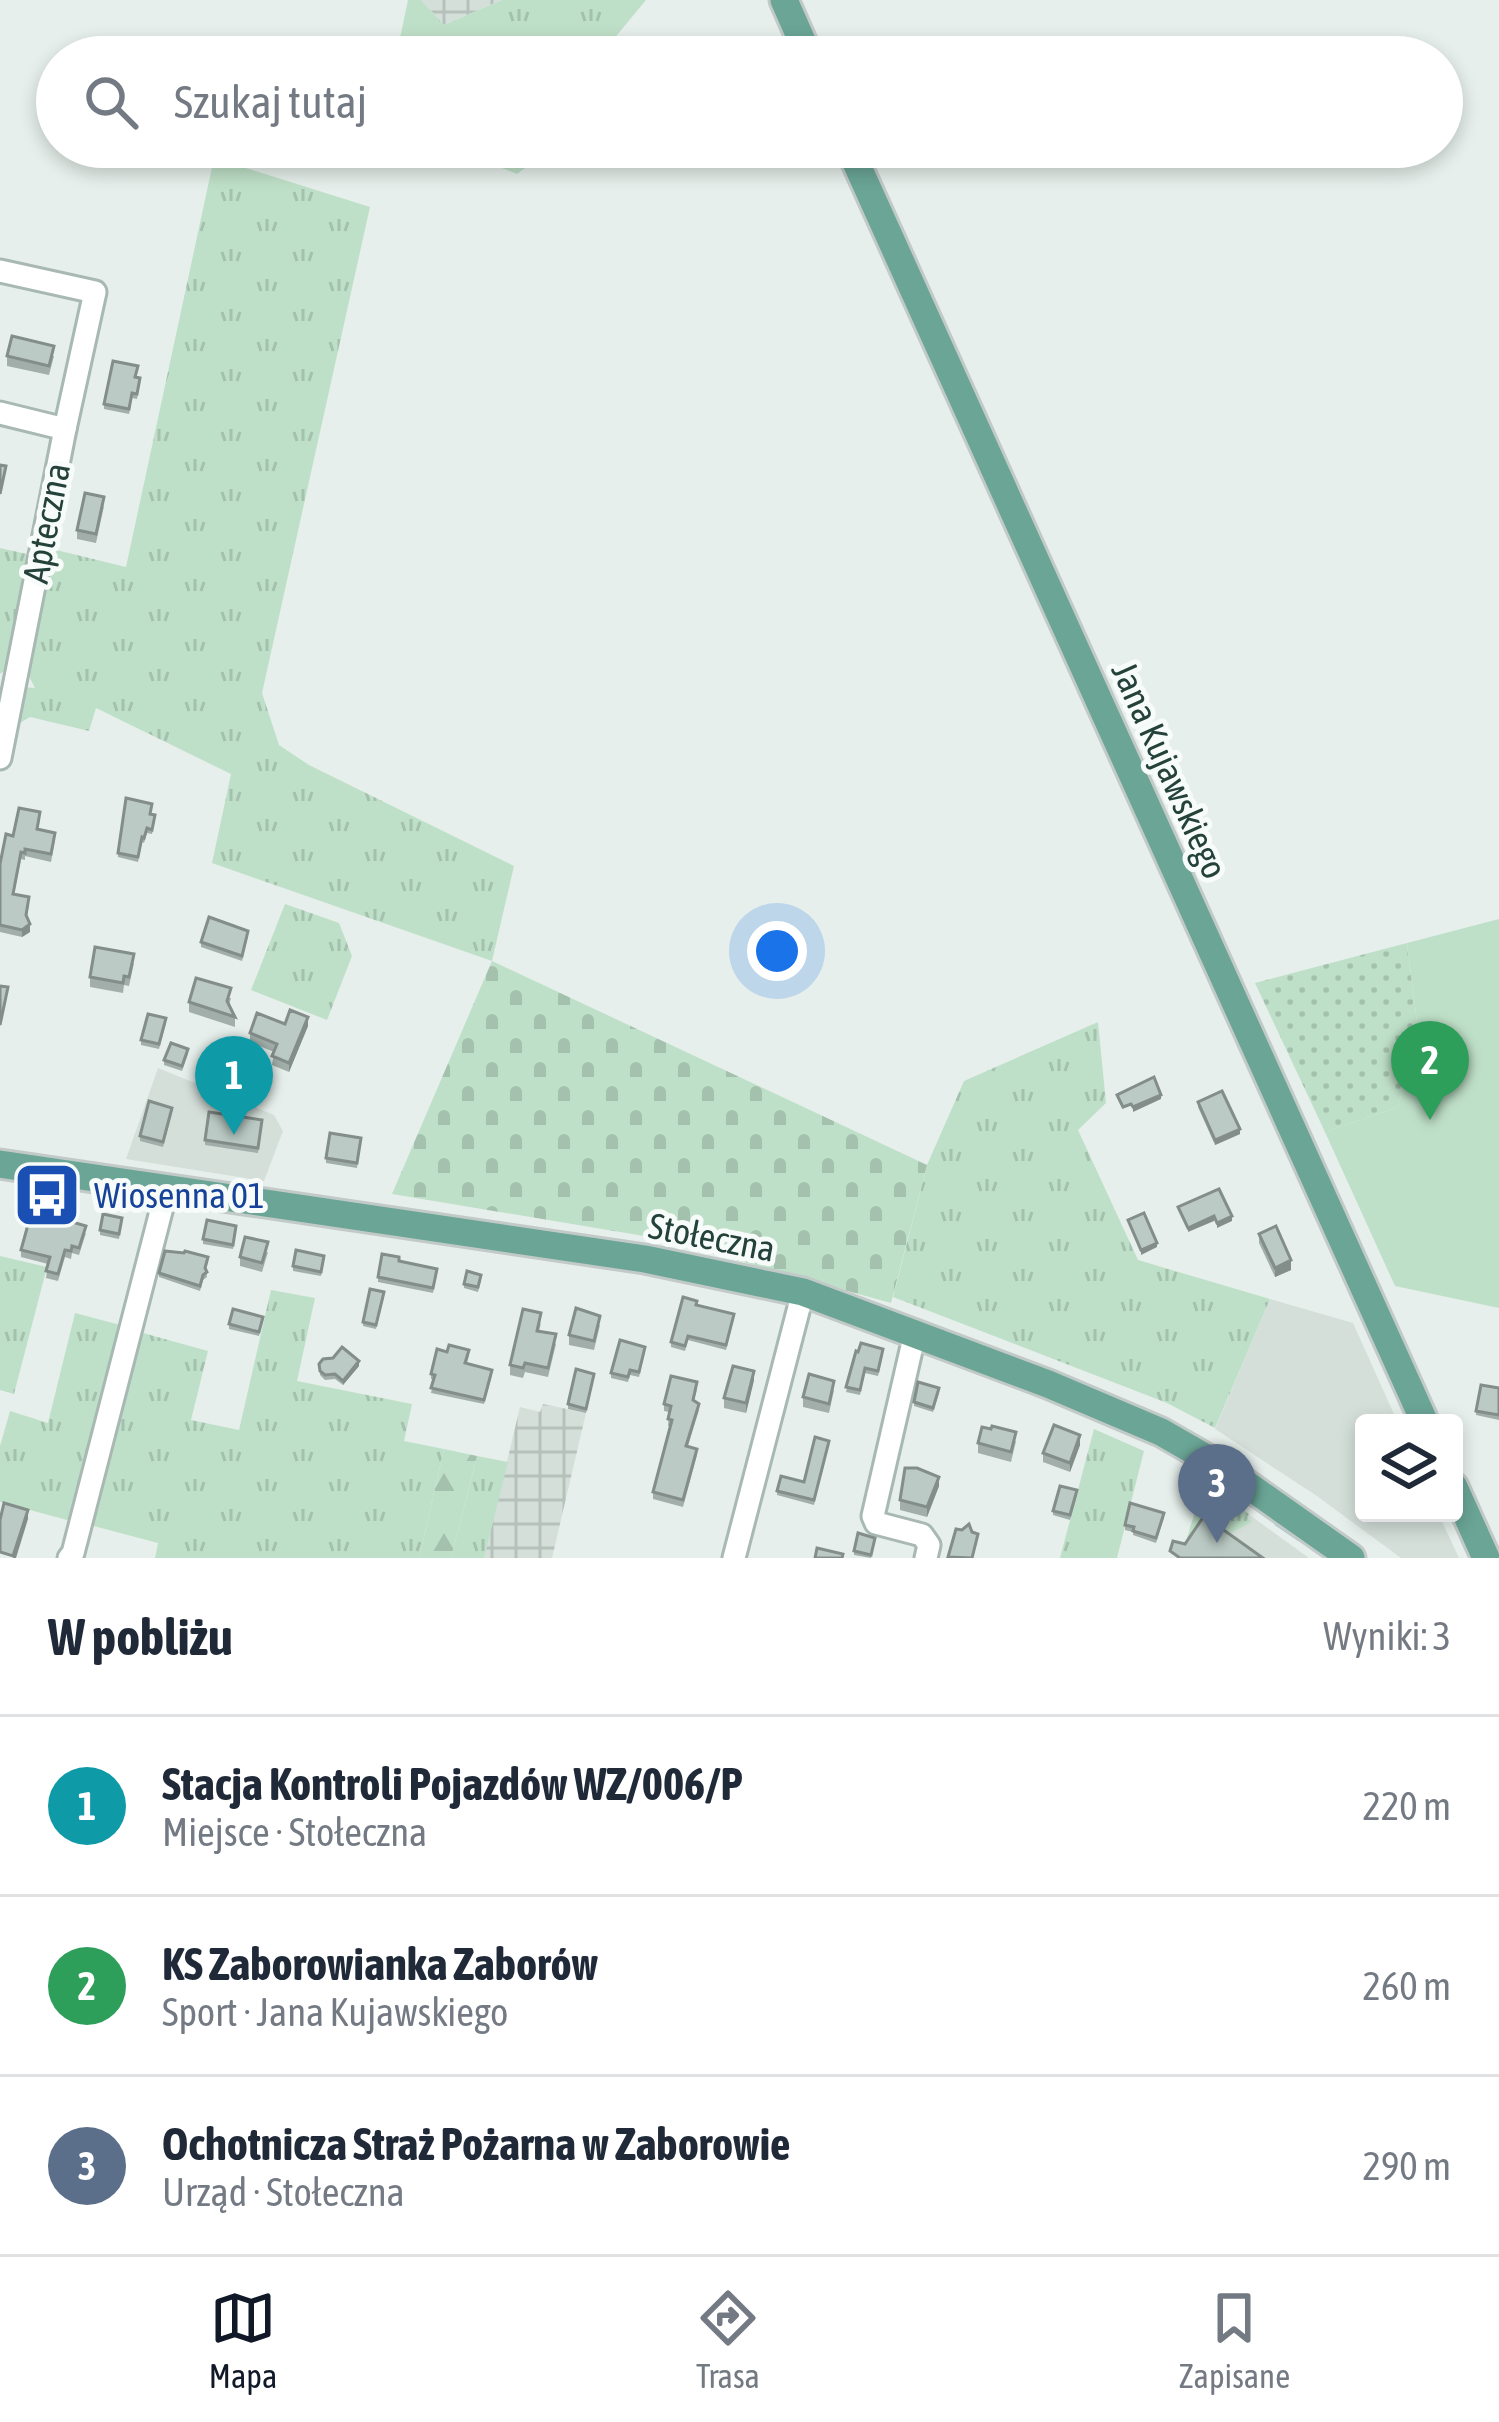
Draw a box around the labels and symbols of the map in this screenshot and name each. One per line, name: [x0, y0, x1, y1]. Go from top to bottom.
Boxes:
street label: Apteczna: [14, 459, 78, 587]
street label: Jana Kujawskiego: [1104, 655, 1236, 885]
your location: [747, 921, 807, 981]
pin: 2: [1391, 1021, 1469, 1120]
pin: 1: [195, 1036, 273, 1135]
bus stop icon: Wiosenna 01: [12, 1160, 82, 1230]
place label: Wiosenna 01: [94, 1174, 265, 1216]
street label: Stołeczna: [645, 1204, 779, 1270]
pin: 3: [1178, 1444, 1256, 1543]

